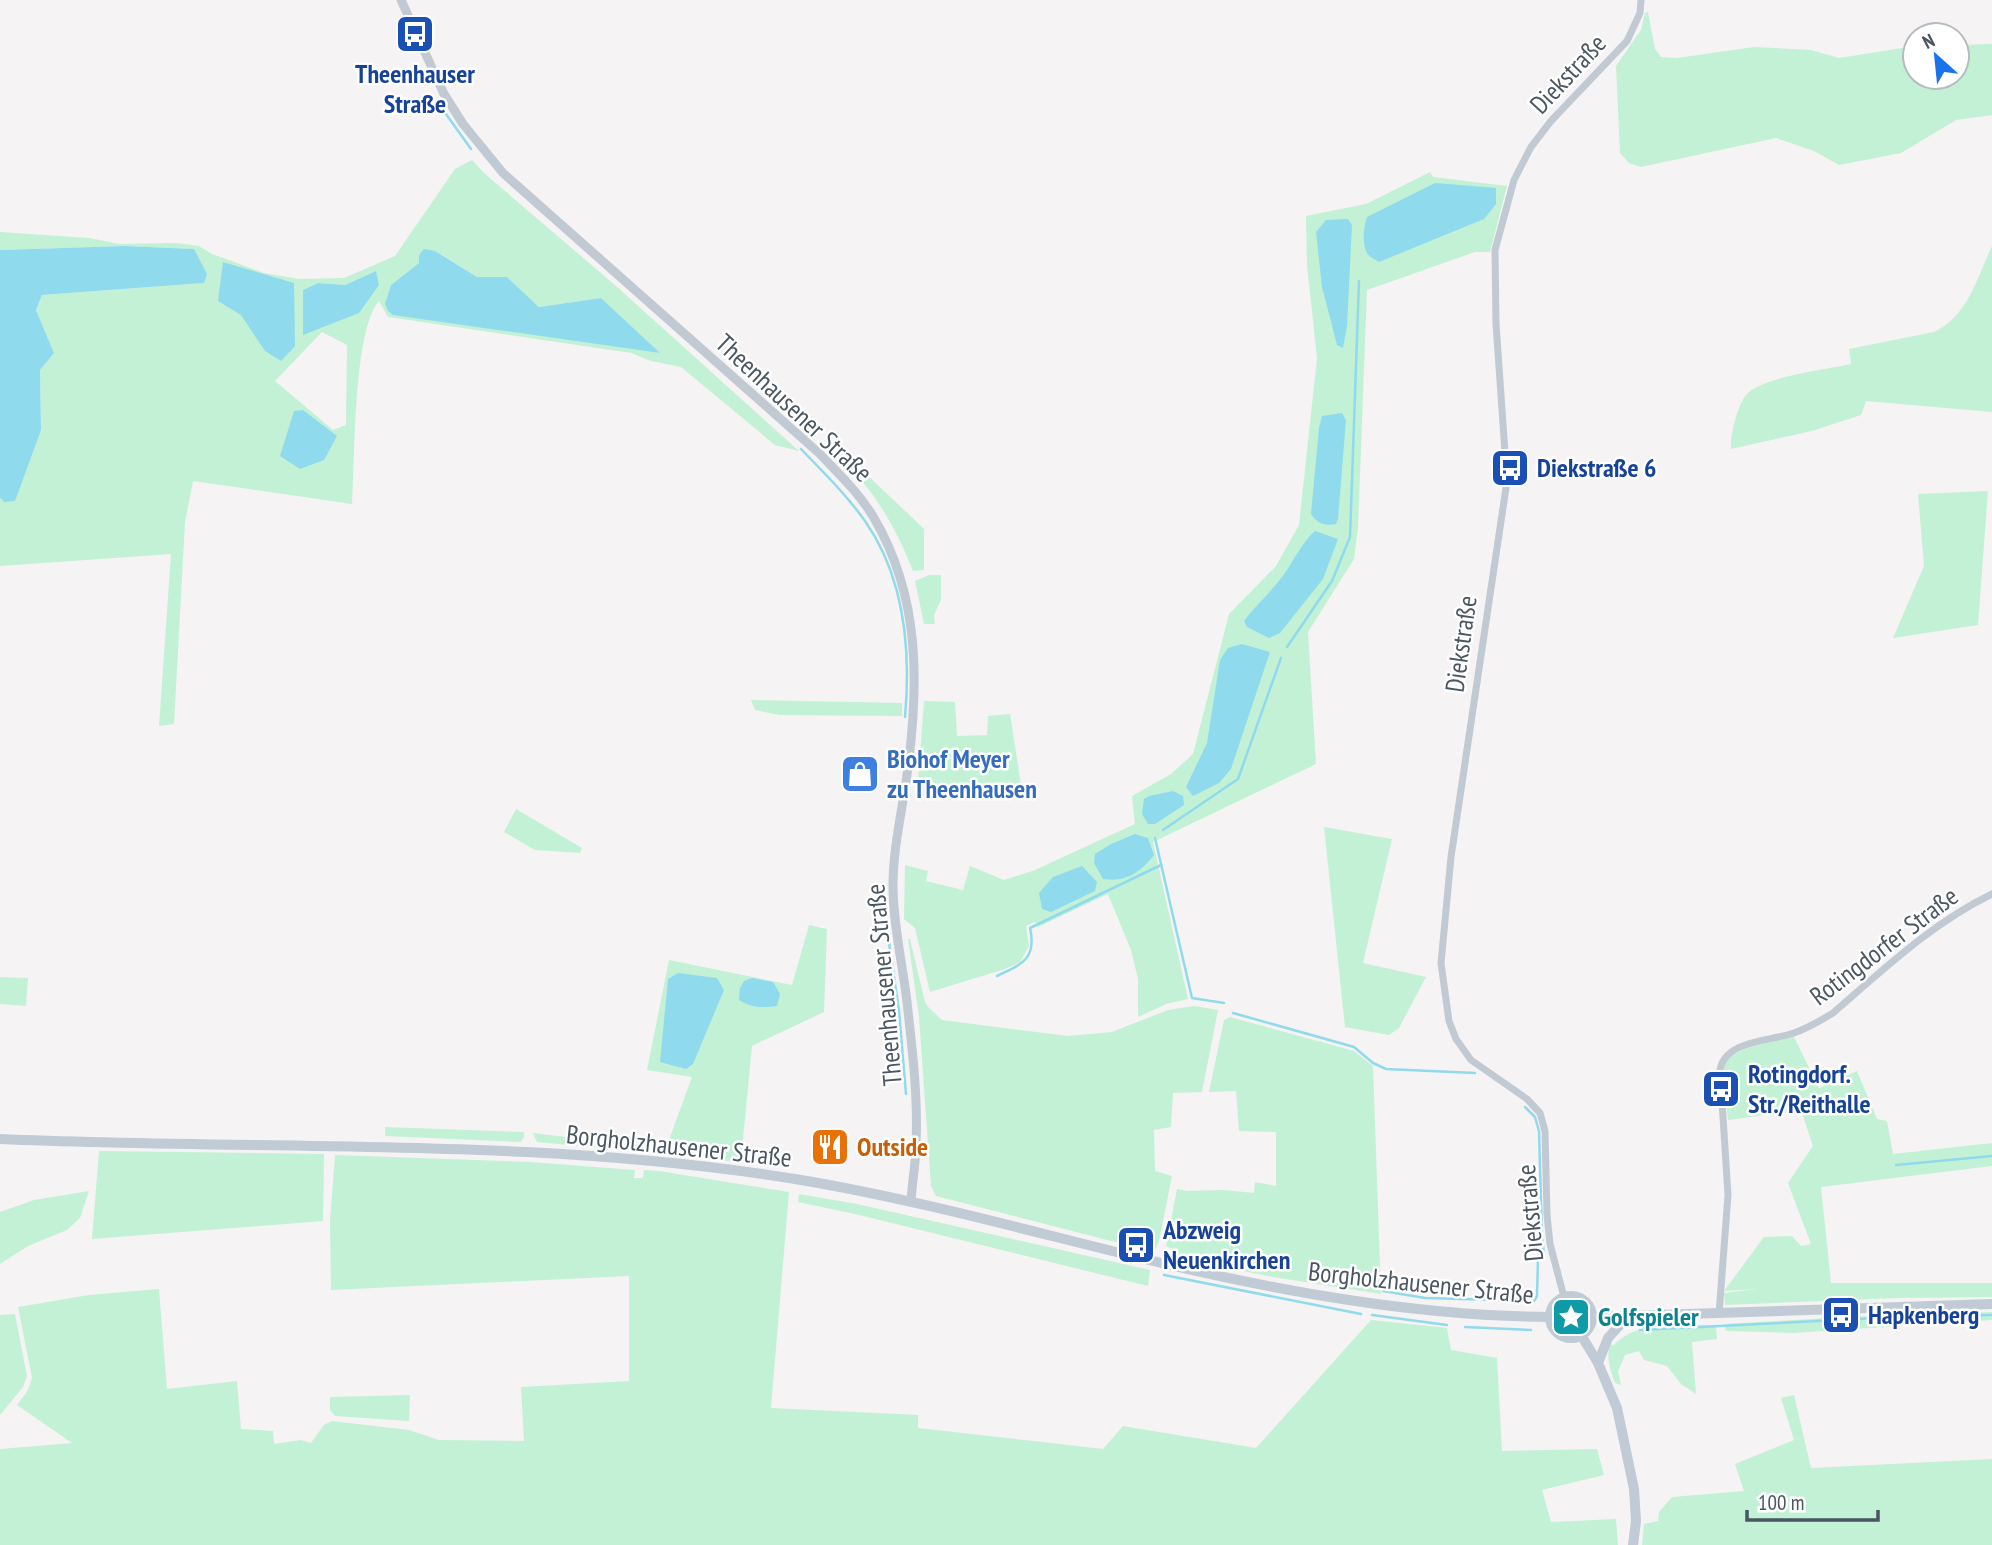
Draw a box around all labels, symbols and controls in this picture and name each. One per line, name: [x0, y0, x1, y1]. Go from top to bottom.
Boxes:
bus stop icon: Theenhauser Straße: [394, 13, 436, 55]
north arrow: [1901, 21, 1971, 91]
street label: Diekstraße: [1522, 27, 1613, 120]
text: N: [1918, 28, 1938, 54]
place label: Theenhauser Straße: [355, 57, 475, 120]
street label: Theenhausener Straße: [709, 327, 880, 489]
bus stop icon: Diekstraße 6: [1489, 447, 1531, 489]
place label: Diekstraße 6: [1537, 451, 1656, 484]
street label: Diekstraße: [1437, 594, 1484, 694]
place label: Biohof Meyer zu Theenhausen: [887, 742, 1037, 805]
shop icon: Biohof Meyer zu Theenhausen: [839, 753, 881, 795]
street label: Rotingdorfer Straße: [1803, 879, 1964, 1012]
street label: Theenhausener Straße: [858, 883, 909, 1087]
place label: Rotingdorf. Str./Reithalle: [1748, 1057, 1871, 1120]
bus stop icon: Rotingdorf. Str./Reithalle: [1700, 1068, 1742, 1110]
street label: Borgholzhausener Straße: [565, 1117, 793, 1174]
restaurant icon: Outside: [809, 1126, 851, 1168]
place label: Outside: [857, 1130, 928, 1163]
street label: Diekstraße: [1509, 1163, 1550, 1263]
place label: Abzweig Neuenkirchen: [1162, 1213, 1290, 1276]
bus stop icon: Abzweig Neuenkirchen: [1115, 1224, 1157, 1266]
street label: Borgholzhausener Straße: [1307, 1254, 1535, 1311]
bus stop icon: Hapkenberg: [1820, 1294, 1862, 1336]
place icon: Golfspieler: [1550, 1296, 1592, 1338]
place label: Hapkenberg: [1868, 1298, 1979, 1331]
place label: Golfspieler: [1598, 1300, 1699, 1333]
scale bar: [1747, 1478, 1878, 1522]
text: 100 m: [1758, 1489, 1804, 1516]

